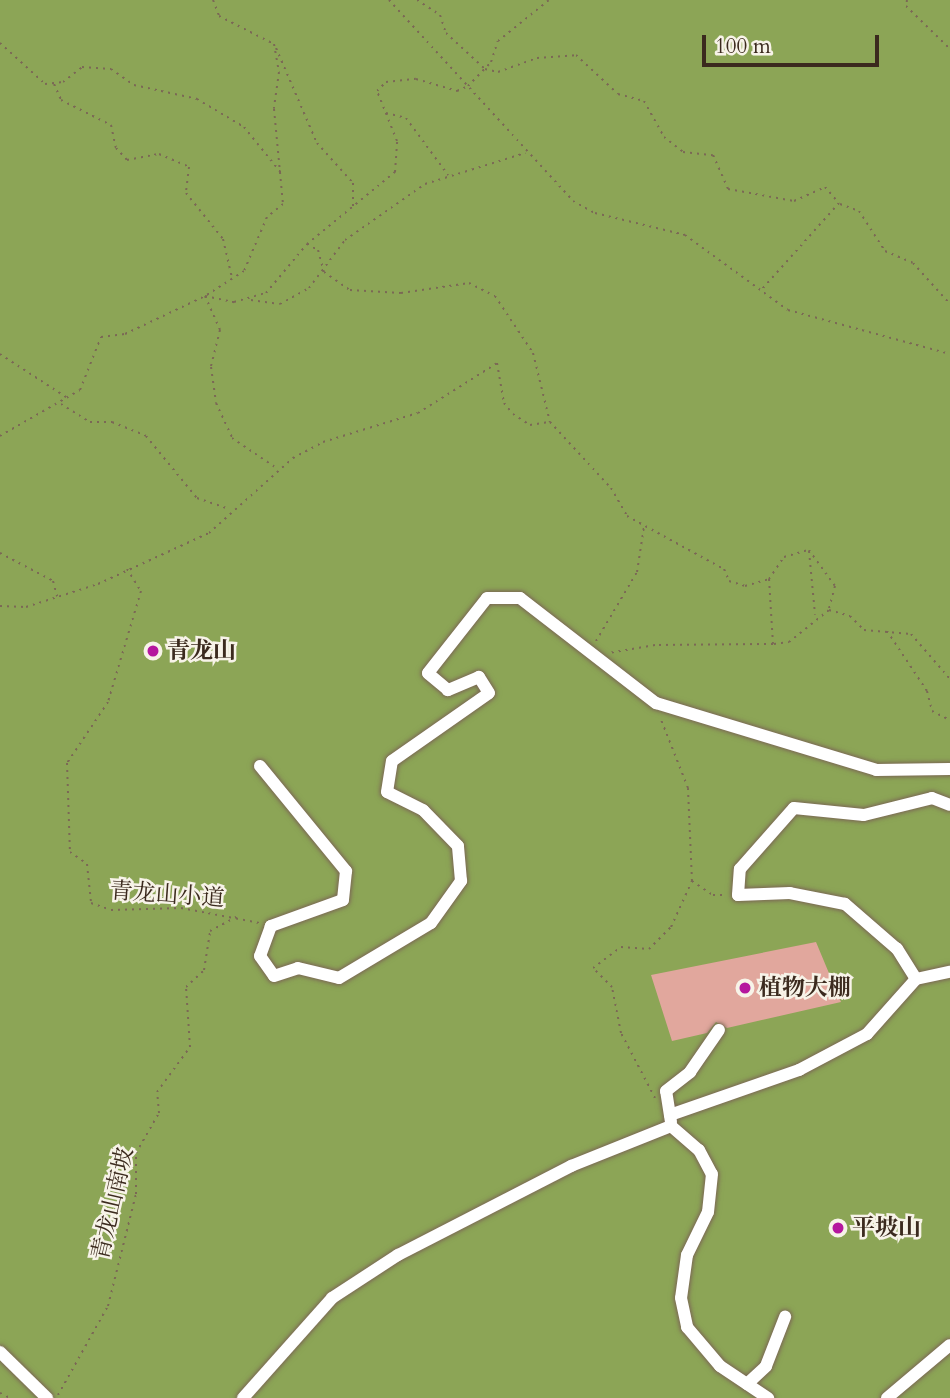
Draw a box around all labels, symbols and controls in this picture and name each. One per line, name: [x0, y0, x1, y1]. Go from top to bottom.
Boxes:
scale bar: [705, 21, 882, 65]
text: 100 m: [715, 32, 771, 61]
place label: 青龙山: [167, 637, 236, 665]
marker: 青龙山: [145, 643, 161, 659]
street label: 青龙山小道: [109, 877, 225, 913]
place label: 植物大棚: [759, 974, 851, 1002]
marker: 植物大棚: [737, 980, 753, 996]
street label: 青龙山南坡: [87, 1145, 139, 1263]
place label: 平坡山: [852, 1214, 921, 1242]
marker: 平坡山: [830, 1220, 846, 1236]

